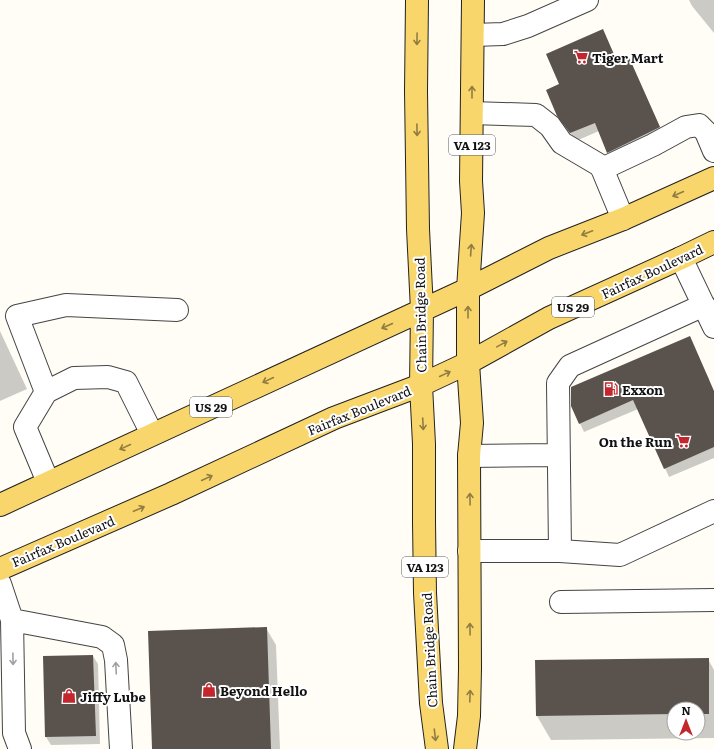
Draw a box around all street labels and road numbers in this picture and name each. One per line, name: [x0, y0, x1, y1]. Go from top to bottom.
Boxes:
road number: VA 123: [449, 135, 495, 155]
street label: Fairfax Boulevard: [598, 239, 706, 303]
street label: Chain Bridge Road: [409, 257, 431, 373]
road number: US 29: [552, 297, 594, 317]
street label: Fairfax Boulevard: [304, 381, 414, 439]
road number: US 29: [190, 397, 232, 417]
street label: Fairfax Boulevard: [8, 511, 118, 571]
road number: VA 123: [402, 557, 448, 577]
street label: Chain Bridge Road: [417, 592, 441, 708]

